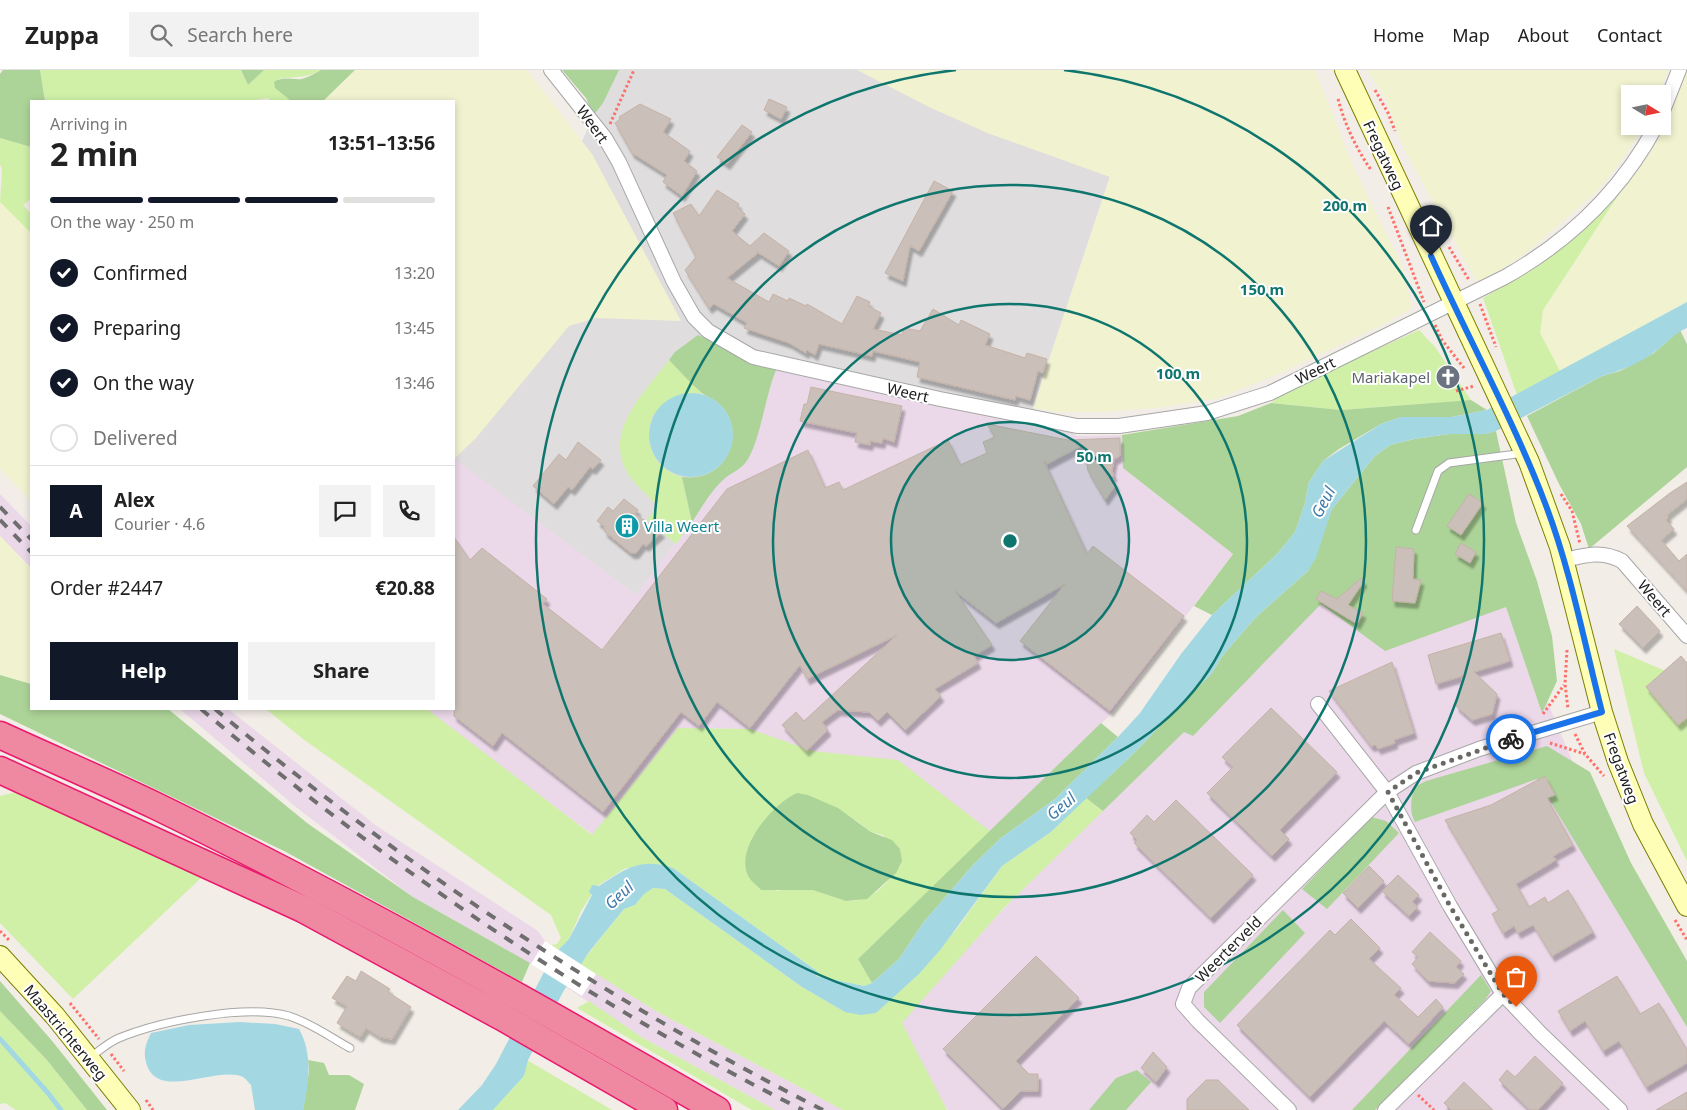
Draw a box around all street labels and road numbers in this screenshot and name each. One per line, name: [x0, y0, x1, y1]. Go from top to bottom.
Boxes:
street label: Weert: [573, 101, 614, 147]
street label: Fregatweg: [1359, 117, 1409, 193]
street label: Weert: [1292, 352, 1339, 388]
street label: Weert: [885, 378, 931, 407]
street label: Weert: [1634, 575, 1677, 621]
street label: Fregatweg: [1600, 729, 1644, 807]
street label: Weerterveld: [1191, 912, 1265, 986]
street label: Maastrichterweg: [20, 980, 112, 1084]

